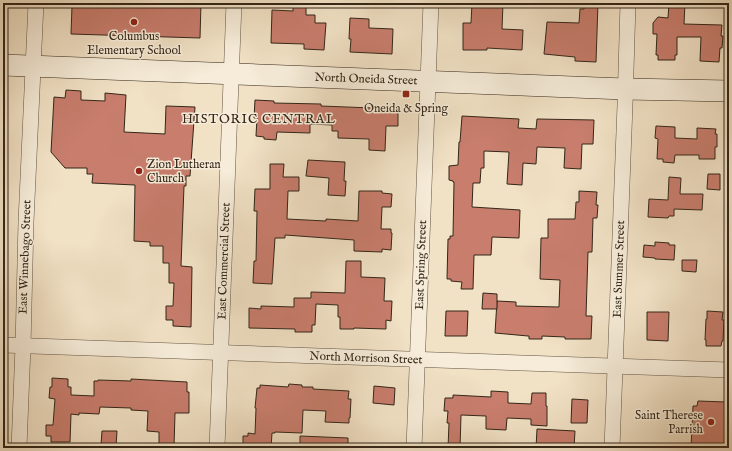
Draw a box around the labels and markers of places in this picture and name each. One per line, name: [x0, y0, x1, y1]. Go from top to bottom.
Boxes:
marker: Columbus Elementary School: [129, 17, 139, 27]
place label: Columbus Elementary School: [87, 29, 182, 58]
marker: Oneida & Spring: [401, 89, 411, 99]
place label: Oneida & Spring: [364, 101, 448, 117]
place label: Zion Lutheran Church: [147, 157, 221, 186]
marker: Zion Lutheran Church: [134, 166, 144, 176]
place label: Saint Therese Parrish: [635, 408, 704, 437]
marker: Saint Therese Parrish: [706, 417, 716, 427]

